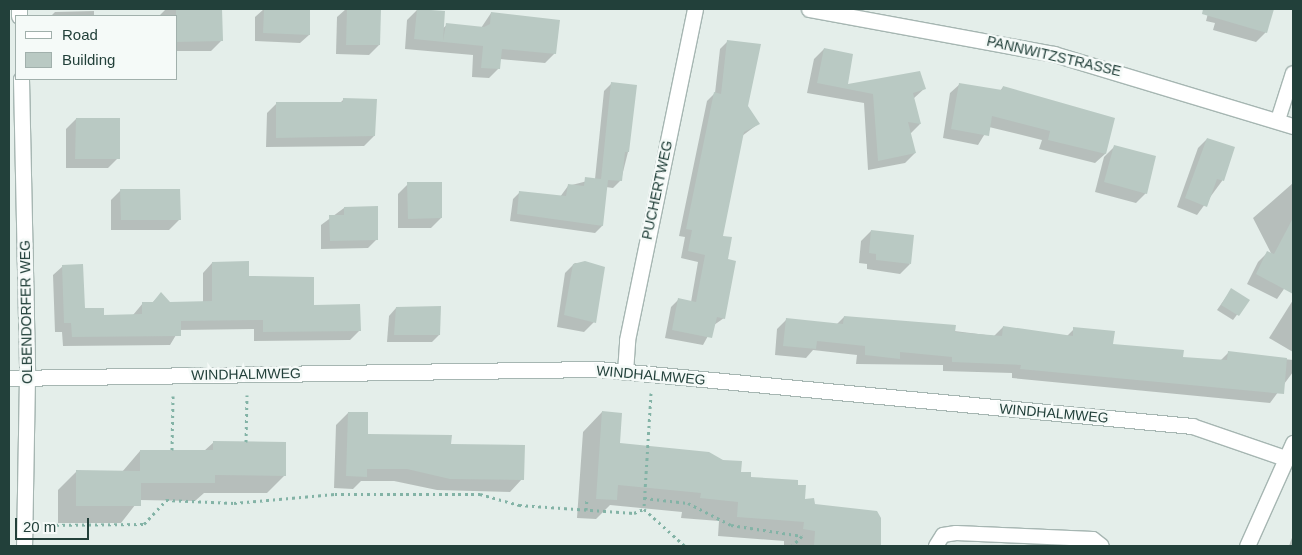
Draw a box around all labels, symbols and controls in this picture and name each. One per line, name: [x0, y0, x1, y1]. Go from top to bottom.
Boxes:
legend: [15, 15, 178, 80]
text: Road: [62, 26, 98, 43]
street label: PANNWITZSTRASSE: [985, 32, 1123, 80]
text: Building: [62, 51, 115, 68]
street label: PUCHERTWEG: [638, 139, 676, 241]
street label: OLBENDORFER WEG: [16, 240, 36, 384]
street label: WINDHALMWEG: [596, 362, 706, 388]
street label: WINDHALMWEG: [191, 365, 301, 383]
street label: WINDHALMWEG: [999, 400, 1109, 426]
scale bar: [18, 508, 91, 540]
text: 20 m: [23, 518, 56, 535]

